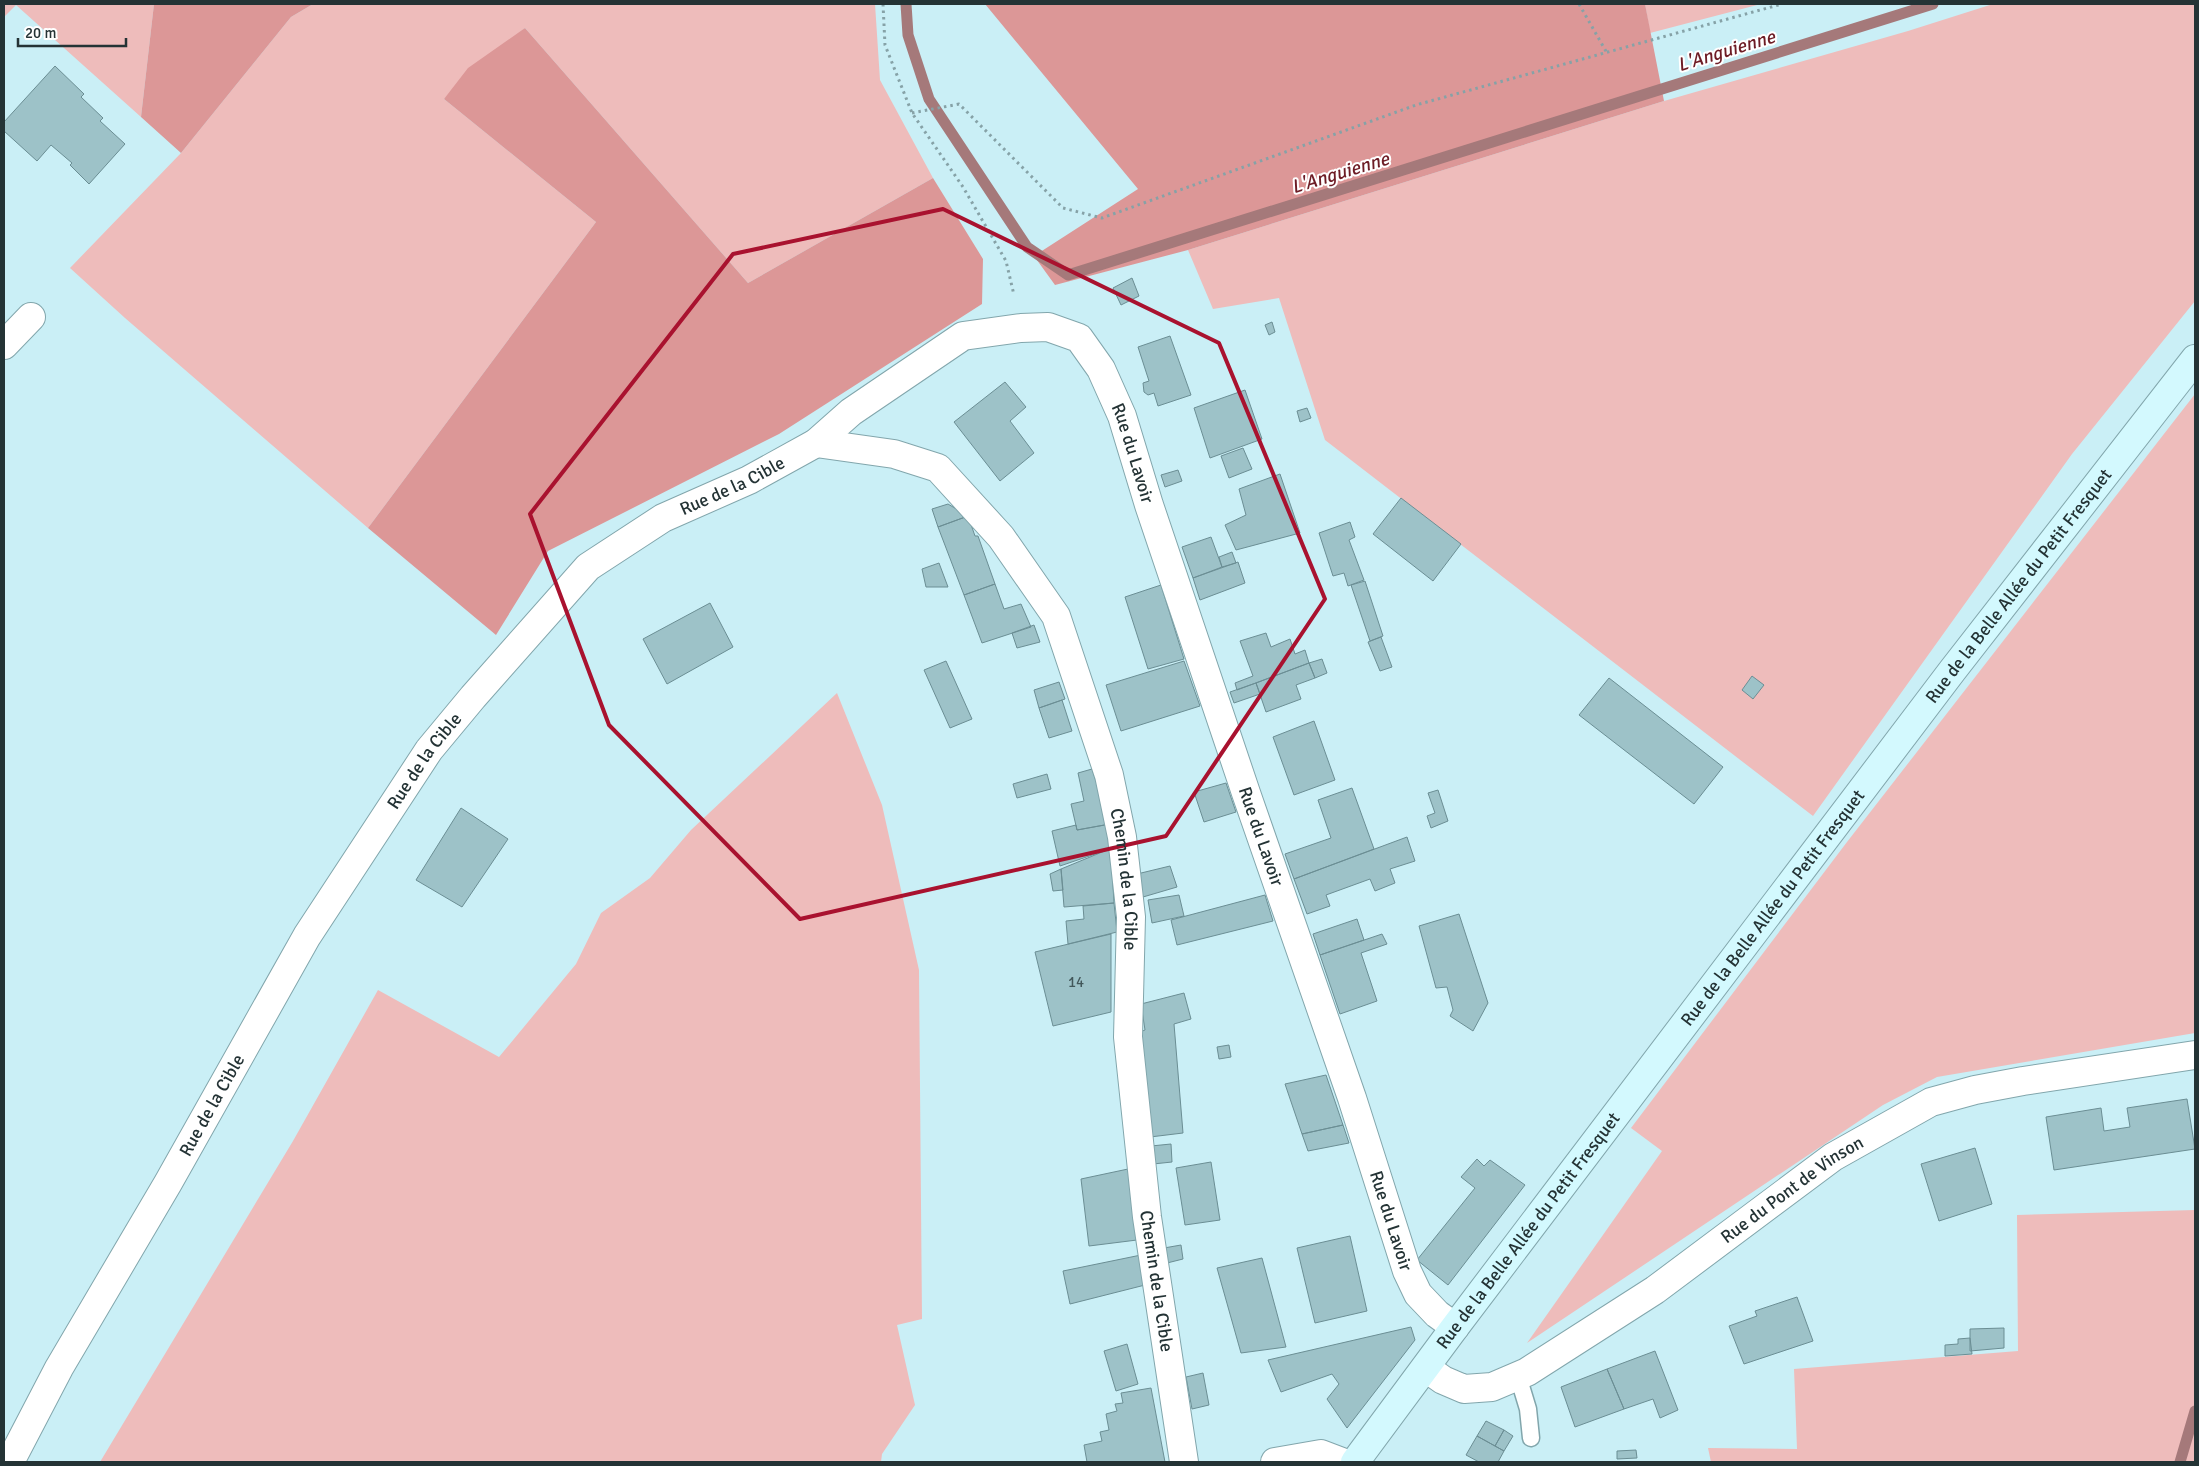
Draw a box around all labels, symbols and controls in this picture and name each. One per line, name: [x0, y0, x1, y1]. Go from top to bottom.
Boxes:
scale bar: [18, 15, 125, 47]
text: 20 m: [25, 24, 56, 42]
water label: L'Anguienne: [1675, 24, 1779, 77]
water label: L'Anguienne: [1289, 146, 1393, 199]
street label: Rue du Lavoir: [1107, 400, 1159, 506]
street label: Rue de la Cible: [676, 451, 789, 520]
street label: Rue de la Belle Allée du Petit Fresquet: [1921, 464, 2116, 707]
street label: Rue de la Cible: [382, 708, 466, 813]
street label: Rue du Lavoir: [1234, 784, 1289, 889]
street label: Rue de la Belle Allée du Petit Fresquet: [1676, 785, 1869, 1030]
street label: Chemin de la Cible: [1105, 806, 1142, 951]
house number: 14: [1068, 973, 1084, 991]
street label: Rue de la Cible: [174, 1050, 249, 1160]
street label: Rue de la Belle Allée du Petit Fresquet: [1432, 1108, 1625, 1353]
street label: Rue du Pont de Vinson: [1716, 1131, 1867, 1248]
street label: Rue du Lavoir: [1365, 1168, 1417, 1274]
street label: Chemin de la Cible: [1135, 1209, 1178, 1354]

